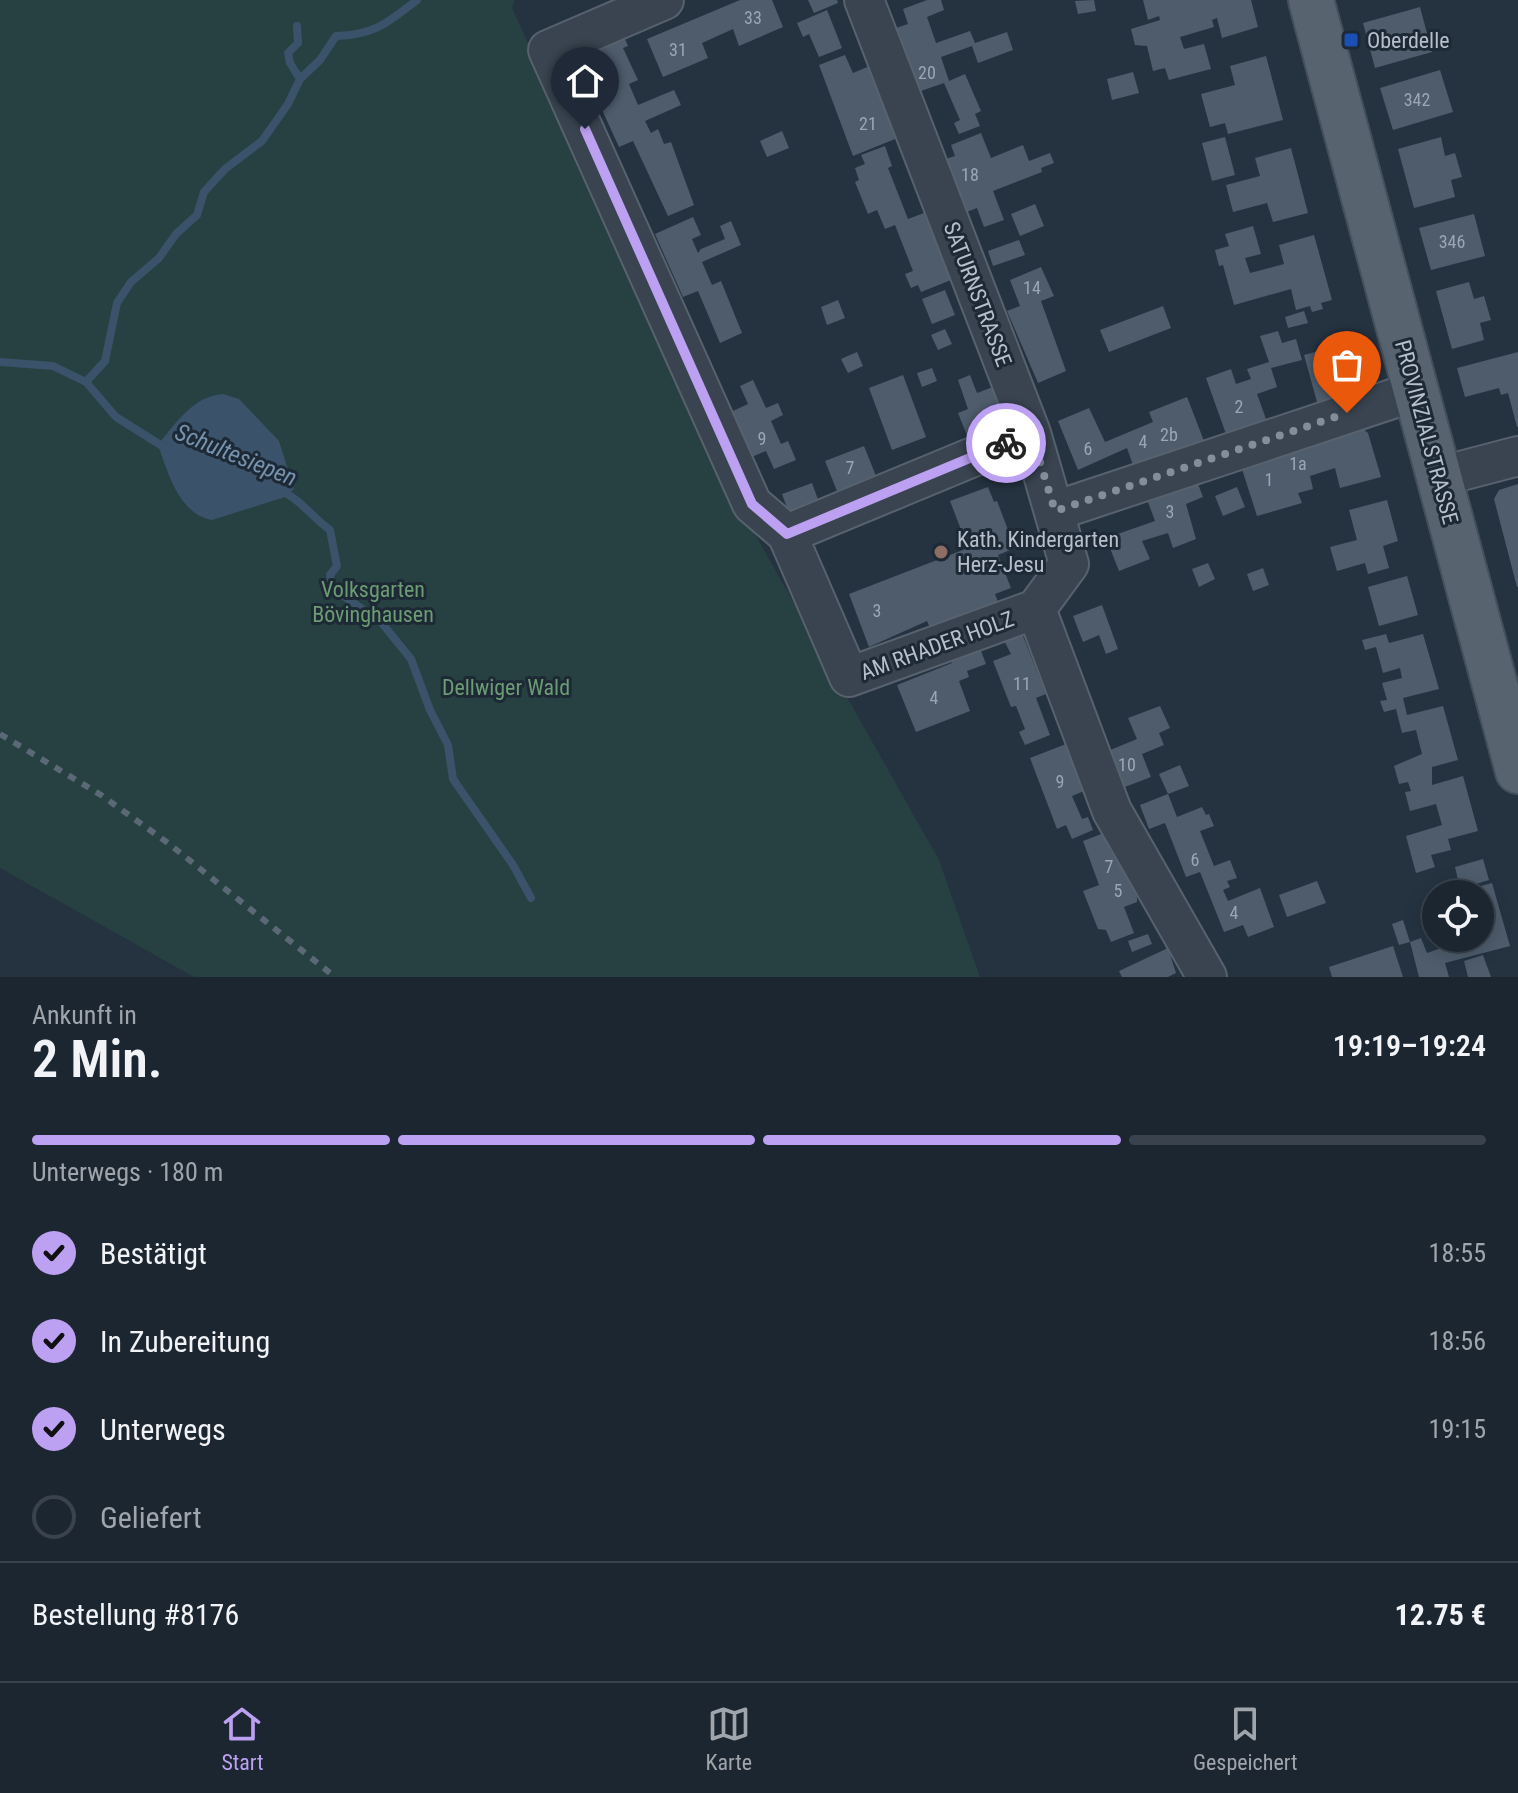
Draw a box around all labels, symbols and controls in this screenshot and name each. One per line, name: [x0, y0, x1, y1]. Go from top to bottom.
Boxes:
house number: 33: [744, 7, 762, 28]
place label: Oberdelle: [1367, 28, 1450, 53]
marker: Oberdelle: [1342, 31, 1360, 49]
house number: 31: [669, 39, 687, 60]
pin: [551, 47, 619, 129]
icon: home: [563, 59, 607, 103]
house number: 20: [918, 62, 936, 83]
house number: 342: [1404, 89, 1430, 110]
house number: 21: [859, 113, 877, 134]
house number: 18: [961, 164, 979, 185]
street label: SATURNSTRASSE: [938, 218, 1017, 370]
house number: 346: [1439, 231, 1465, 252]
house number: 14: [1023, 277, 1041, 298]
pin: [1313, 331, 1381, 413]
street label: PROVINZIALSTRASSE: [1390, 337, 1463, 527]
icon: bag: [1325, 343, 1369, 387]
house number: 2: [1235, 396, 1244, 417]
courier: [966, 403, 1046, 483]
water label: Schultesiepen: [171, 418, 301, 492]
icon: bike: [984, 421, 1028, 465]
house number: 2b: [1160, 424, 1178, 445]
house number: 9: [758, 428, 766, 449]
house number: 4: [1139, 431, 1148, 452]
house number: 6: [1084, 438, 1092, 459]
house number: 1a: [1289, 453, 1307, 474]
house number: 7: [846, 457, 855, 478]
house number: 1: [1265, 469, 1273, 490]
house number: 3: [1166, 501, 1174, 522]
place label: Kath. Kindergarten Herz-Jesu: [957, 527, 1119, 577]
marker: Kath. Kindergarten Herz-Jesu: [932, 543, 950, 561]
park label: Volksgarten Bövinghausen: [312, 577, 434, 627]
house number: 3: [873, 600, 881, 621]
street label: AM RHADER HOLZ: [857, 606, 1017, 685]
house number: 11: [1013, 673, 1031, 694]
park label: Dellwiger Wald: [442, 675, 570, 700]
house number: 4: [930, 687, 939, 708]
house number: 10: [1118, 754, 1136, 775]
house number: 9: [1056, 771, 1064, 792]
house number: 6: [1191, 849, 1199, 870]
house number: 7: [1105, 856, 1114, 877]
house number: 5: [1114, 880, 1123, 901]
map controls: [1422, 880, 1494, 952]
button: locate: [1422, 880, 1494, 952]
house number: 4: [1230, 902, 1239, 923]
text: Ankunft in: [32, 1000, 137, 1030]
text: 19:19–19:24: [1333, 1028, 1486, 1063]
text: 2 Min.: [32, 1029, 163, 1090]
text: Unterwegs · 180 m: [32, 1157, 223, 1187]
icon: check: [32, 1231, 76, 1275]
text: Bestätigt: [100, 1236, 207, 1271]
text: 18:55: [1429, 1238, 1486, 1268]
icon: check: [32, 1319, 76, 1363]
text: In Zubereitung: [100, 1324, 270, 1359]
text: 18:56: [1429, 1326, 1486, 1356]
icon: check: [32, 1407, 76, 1451]
text: Unterwegs: [100, 1412, 226, 1447]
text: 19:15: [1429, 1414, 1486, 1444]
text: Geliefert: [100, 1500, 202, 1535]
text: Bestellung #8176: [32, 1597, 239, 1632]
text: 12.75 €: [1395, 1597, 1486, 1632]
tab: Start: [220, 1702, 264, 1775]
tab: Karte: [705, 1702, 752, 1775]
tab: Gespeichert: [1193, 1702, 1297, 1775]

